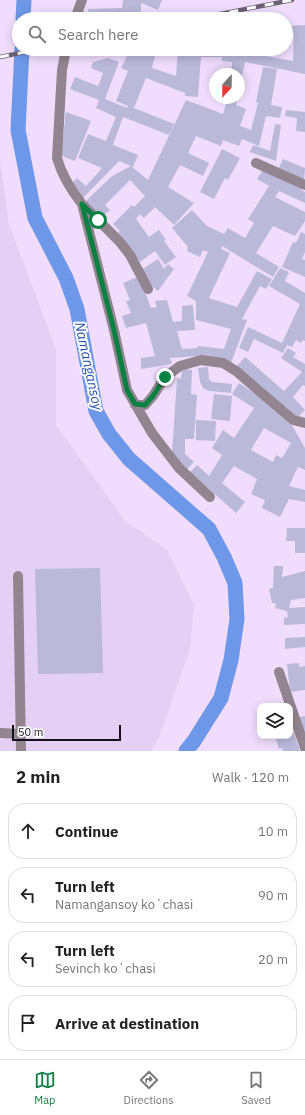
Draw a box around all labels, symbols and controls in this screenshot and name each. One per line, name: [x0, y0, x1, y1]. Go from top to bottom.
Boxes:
search box: [12, 12, 293, 56]
icon: search: [26, 23, 48, 45]
text: Search here: [58, 25, 138, 44]
north arrow: [209, 68, 245, 104]
route start: [89, 211, 107, 229]
water label: Namangansoy: [71, 320, 107, 413]
route end: [156, 368, 174, 386]
map controls: [257, 703, 293, 739]
button: layers: [257, 703, 293, 739]
scale bar: [12, 723, 121, 742]
text: 50 m: [18, 725, 43, 739]
text: 2 min: [16, 766, 60, 788]
text: Walk · 120 m: [212, 769, 289, 786]
icon: ahead: [17, 820, 39, 842]
text: Continue: [55, 822, 119, 841]
text: 10 m: [258, 823, 288, 840]
text: Turn left: [55, 877, 115, 896]
icon: left: [17, 884, 39, 906]
text: 90 m: [258, 887, 288, 904]
text: Namangansoy koʻchasi: [55, 896, 193, 913]
text: Turn left: [55, 941, 115, 960]
icon: left: [17, 948, 39, 970]
text: 20 m: [258, 951, 288, 968]
text: Sevinch koʻchasi: [55, 960, 156, 977]
icon: arrive: [17, 1012, 39, 1034]
text: Arrive at destination: [55, 1014, 199, 1033]
tab: Map: [34, 1069, 56, 1107]
tab: Directions: [124, 1069, 174, 1107]
tab: Saved: [241, 1069, 271, 1107]

